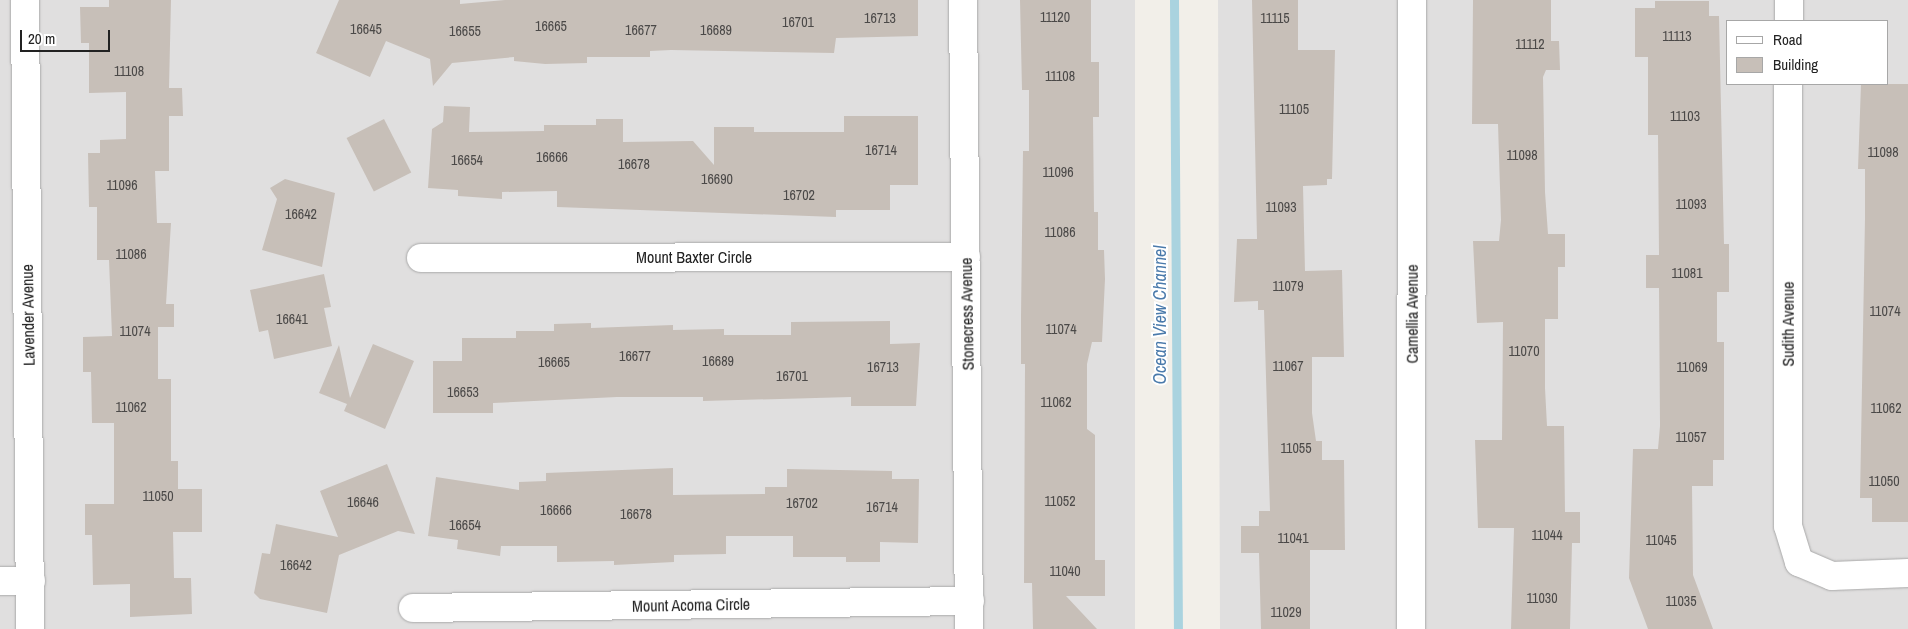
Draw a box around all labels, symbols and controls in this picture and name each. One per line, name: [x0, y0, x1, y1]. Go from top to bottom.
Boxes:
house number: 11120: [1040, 9, 1070, 25]
house number: 16713: [864, 10, 896, 26]
house number: 11115: [1260, 10, 1290, 26]
house number: 16701: [782, 14, 814, 30]
house number: 16665: [535, 18, 567, 34]
scale bar: [22, 20, 112, 52]
legend: [1726, 20, 1888, 85]
house number: 16645: [350, 21, 382, 37]
house number: 16677: [625, 22, 657, 38]
house number: 16689: [700, 22, 732, 38]
house number: 16655: [449, 23, 481, 39]
text: 20 m: [28, 28, 55, 49]
house number: 11113: [1662, 28, 1692, 44]
text: Road: [1773, 29, 1802, 50]
house number: 11112: [1515, 36, 1545, 52]
text: Building: [1773, 54, 1818, 75]
house number: 11108: [114, 63, 144, 79]
house number: 11108: [1045, 68, 1075, 84]
house number: 11105: [1279, 101, 1309, 117]
house number: 11103: [1670, 108, 1700, 124]
house number: 16714: [865, 142, 897, 158]
house number: 11098: [1867, 144, 1899, 160]
house number: 11098: [1506, 147, 1538, 163]
house number: 16666: [536, 149, 568, 165]
house number: 16654: [451, 152, 483, 168]
house number: 16678: [618, 156, 650, 172]
house number: 11096: [1042, 164, 1074, 180]
house number: 16690: [701, 171, 733, 187]
house number: 11096: [106, 177, 138, 193]
house number: 16702: [783, 187, 815, 203]
house number: 11093: [1675, 196, 1707, 212]
house number: 11093: [1265, 199, 1297, 215]
house number: 16642: [285, 206, 317, 222]
house number: 11086: [1044, 224, 1076, 240]
water label: Ocean View Channel: [1149, 245, 1171, 385]
house number: 11086: [115, 246, 147, 262]
street label: Mount Baxter Circle: [636, 247, 752, 267]
street label: Stonecress Avenue: [956, 257, 978, 371]
street label: Lavender Avenue: [18, 264, 38, 366]
street label: Camellia Avenue: [1402, 264, 1422, 364]
house number: 11081: [1671, 265, 1703, 281]
house number: 11079: [1272, 278, 1304, 294]
street label: Sudith Avenue: [1778, 281, 1798, 367]
house number: 11074: [1869, 303, 1901, 319]
house number: 16641: [276, 311, 308, 327]
house number: 11074: [1045, 321, 1077, 337]
house number: 11074: [119, 323, 151, 339]
house number: 11070: [1508, 343, 1540, 359]
house number: 16677: [619, 348, 651, 364]
house number: 16689: [702, 353, 734, 369]
house number: 16665: [538, 354, 570, 370]
house number: 11067: [1272, 358, 1304, 374]
house number: 16713: [867, 359, 899, 375]
house number: 11069: [1676, 359, 1708, 375]
house number: 16701: [776, 368, 808, 384]
house number: 16653: [447, 384, 479, 400]
house number: 11062: [1040, 394, 1072, 410]
house number: 11062: [115, 399, 147, 415]
house number: 11062: [1870, 400, 1902, 416]
house number: 11057: [1675, 429, 1707, 445]
house number: 11055: [1280, 440, 1312, 456]
house number: 11050: [1868, 473, 1900, 489]
house number: 11050: [142, 488, 174, 504]
house number: 11052: [1044, 493, 1076, 509]
house number: 16646: [347, 494, 379, 510]
house number: 16702: [786, 495, 818, 511]
house number: 16714: [866, 499, 898, 515]
house number: 16666: [540, 502, 572, 518]
house number: 16678: [620, 506, 652, 522]
house number: 16654: [449, 517, 481, 533]
house number: 11044: [1531, 527, 1563, 543]
house number: 11041: [1277, 530, 1309, 546]
house number: 11045: [1645, 532, 1677, 548]
house number: 16642: [280, 557, 312, 573]
house number: 11040: [1049, 563, 1081, 579]
house number: 11030: [1526, 590, 1558, 606]
house number: 11035: [1665, 593, 1697, 609]
street label: Mount Acoma Circle: [631, 594, 751, 616]
house number: 11029: [1270, 604, 1302, 620]

